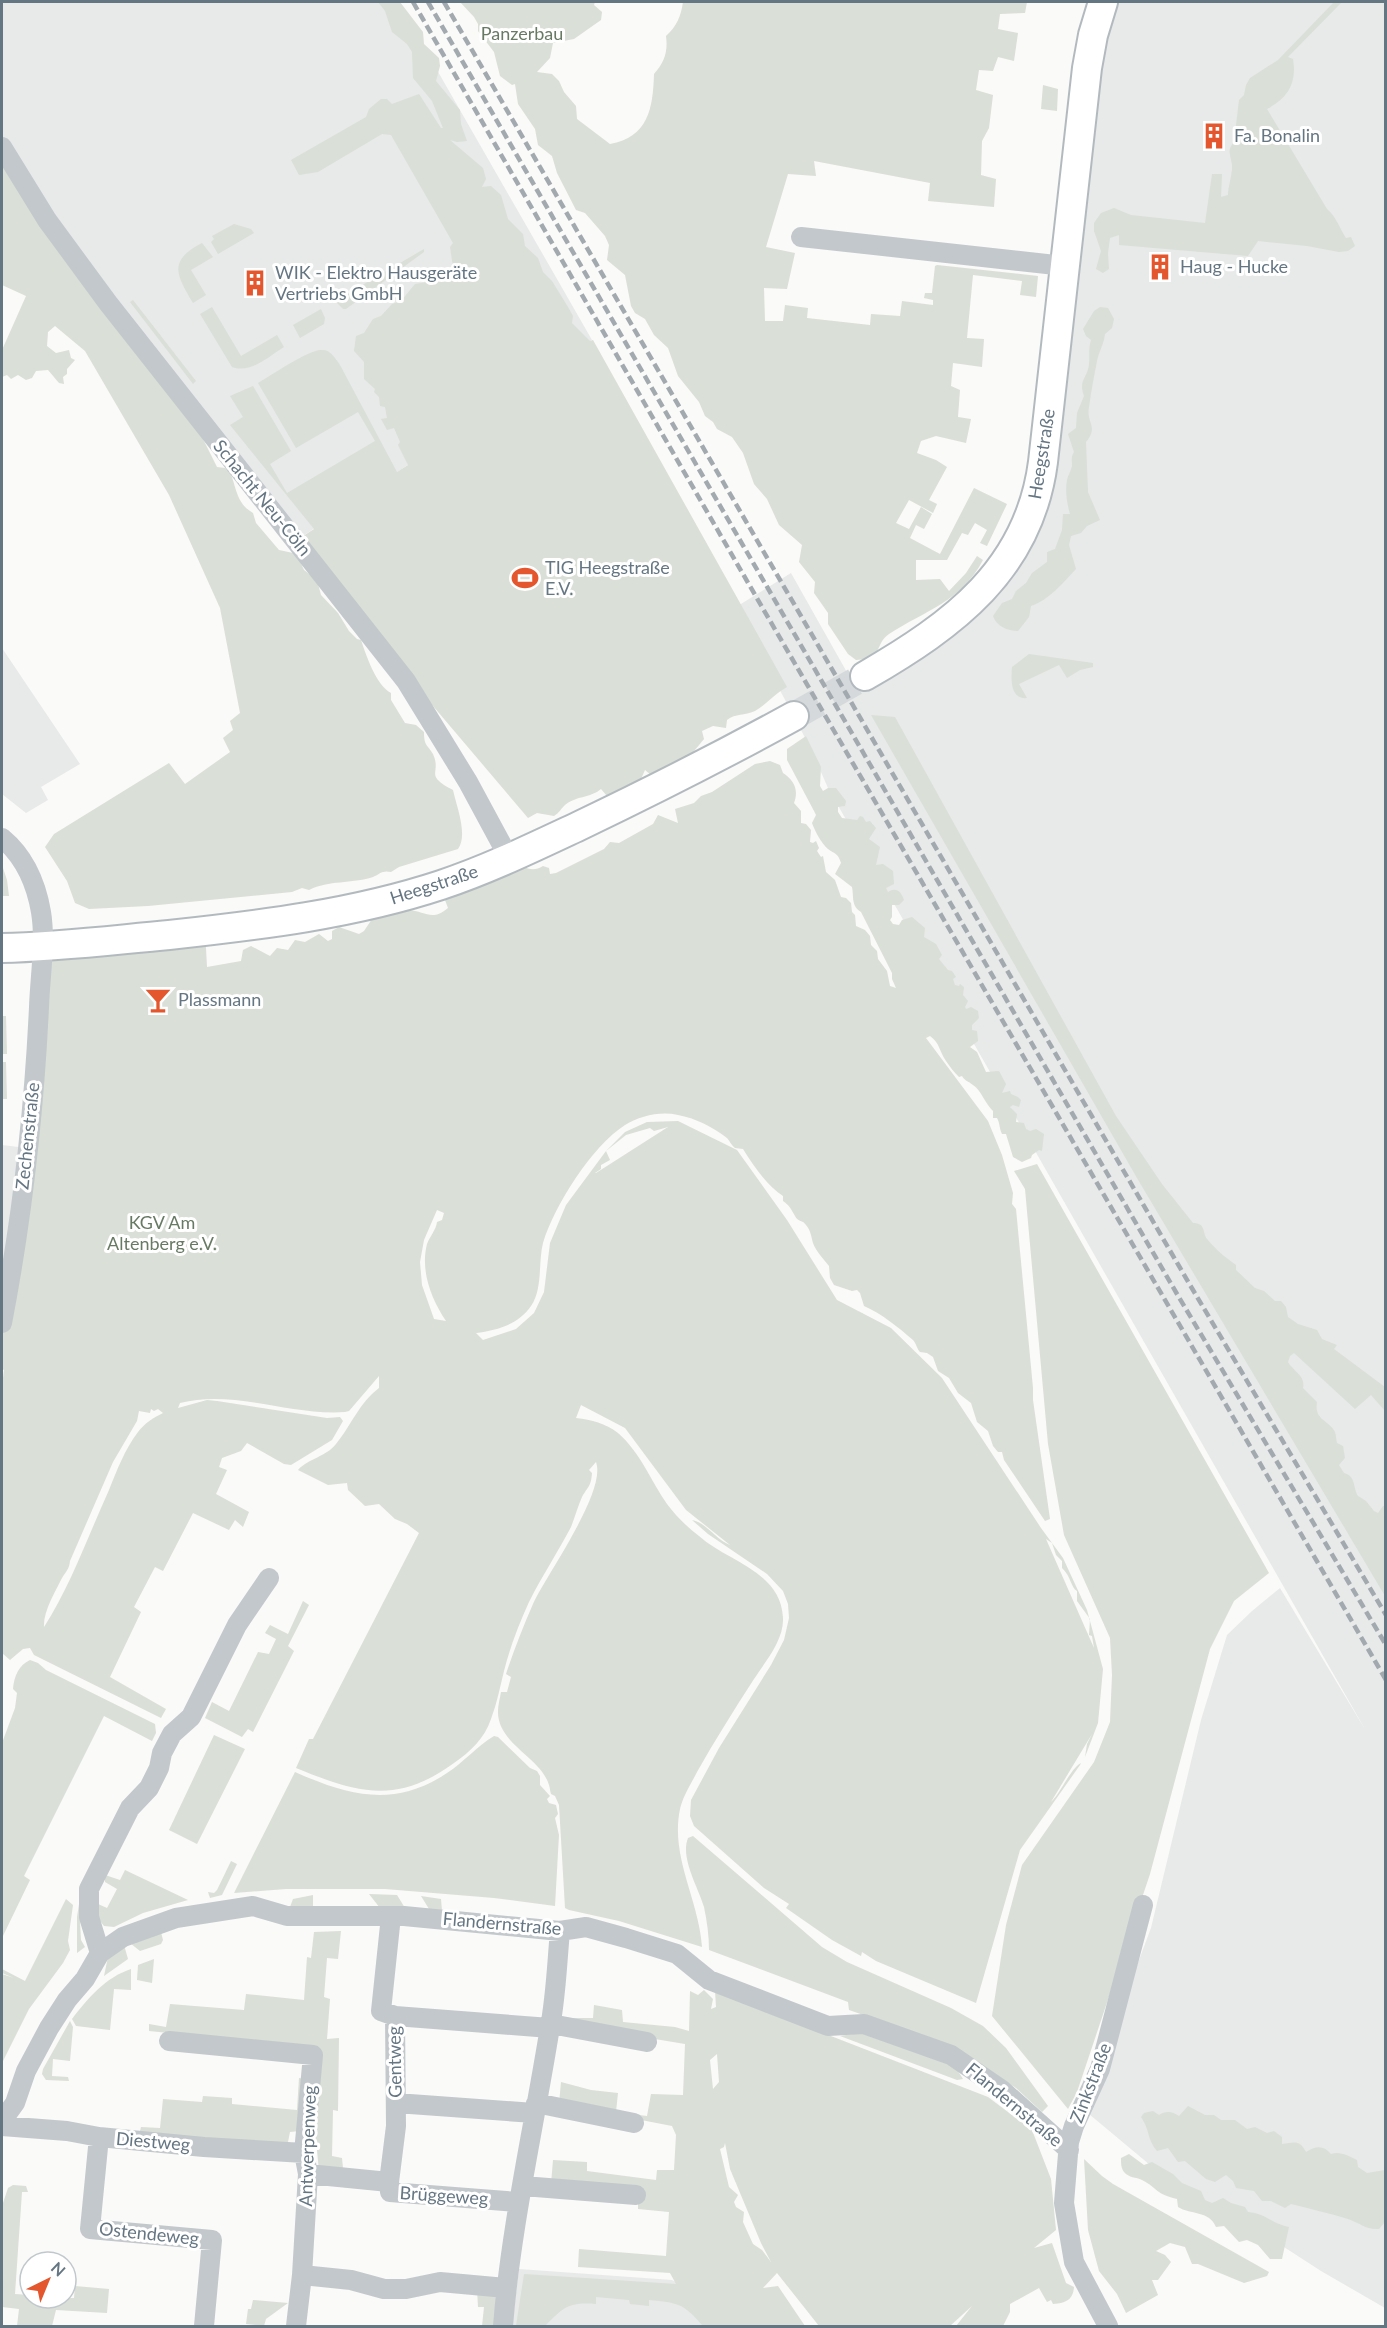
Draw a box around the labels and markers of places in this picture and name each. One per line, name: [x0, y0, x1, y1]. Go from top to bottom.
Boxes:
building icon: Fa. Bonalin: [1199, 121, 1229, 151]
place label: Fa. Bonalin: [1234, 124, 1320, 146]
building icon: Haug - Hucke: [1145, 252, 1175, 282]
place label: Haug - Hucke: [1180, 255, 1288, 277]
place label: WIK - Elektro Hausgeräte Vertriebs GmbH: [275, 261, 477, 304]
building icon: WIK - Elektro Hausgeräte Vertriebs GmbH: [240, 268, 270, 298]
place label: TIG Heegstraße E.V.: [545, 556, 670, 599]
sports icon: TIG Heegstraße E.V.: [510, 563, 540, 593]
bar icon: Plassmann: [143, 985, 173, 1015]
place label: Plassmann: [178, 988, 261, 1010]

